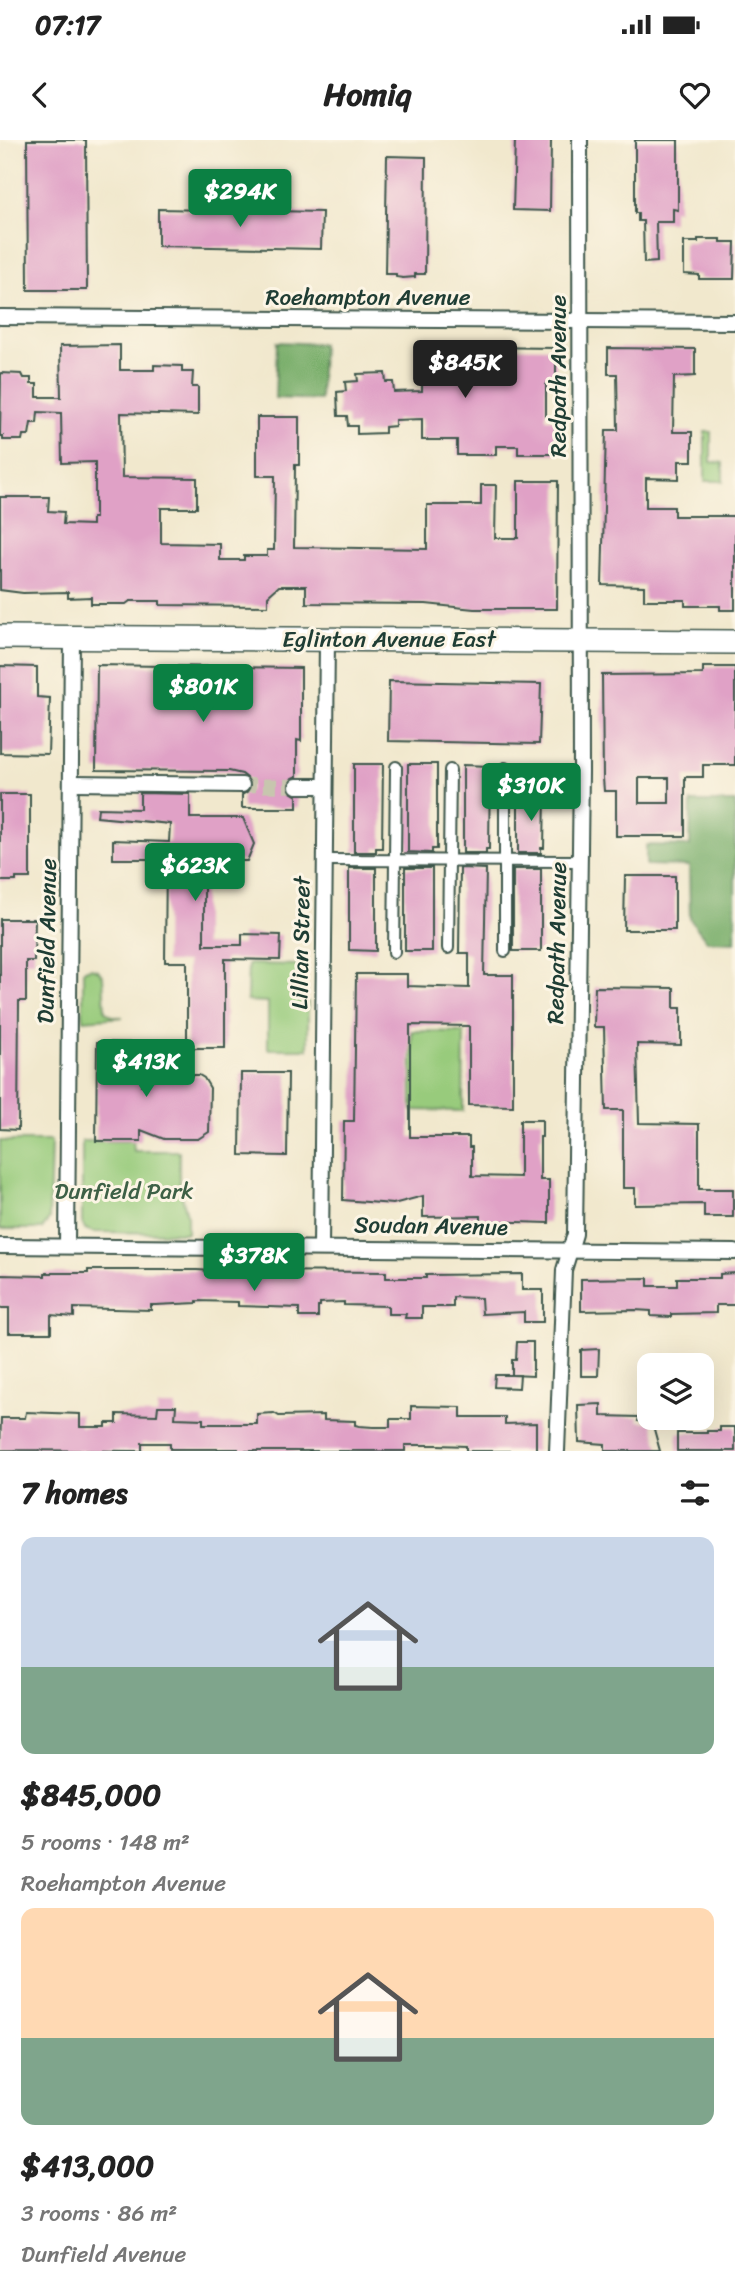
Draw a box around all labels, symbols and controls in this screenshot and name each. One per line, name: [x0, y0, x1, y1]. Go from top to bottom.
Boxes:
text: 07:17: [35, 2, 100, 48]
text: Homiq: [324, 66, 411, 123]
icon: back: [21, 76, 59, 114]
icon: heart: [676, 76, 714, 114]
pin: $294K: [191, 169, 289, 229]
text: $294K: [204, 171, 276, 212]
street label: Roehampton Avenue: [265, 277, 471, 318]
street label: Redpath Avenue: [538, 295, 579, 457]
pin: $845K: [416, 341, 514, 400]
text: $845K: [429, 342, 501, 383]
street label: Eglinton Avenue East: [282, 619, 497, 660]
pin: $801K: [154, 664, 252, 724]
text: $801K: [169, 666, 237, 707]
pin: $310K: [482, 764, 580, 823]
text: $310K: [498, 765, 564, 806]
pin: $623K: [146, 844, 244, 903]
text: $623K: [161, 845, 229, 886]
street label: Dunfield Avenue: [25, 858, 69, 1024]
street label: Redpath Avenue: [535, 861, 579, 1025]
street label: Lillian Street: [279, 874, 323, 1010]
pin: $413K: [97, 1040, 195, 1099]
text: $413K: [113, 1041, 179, 1082]
park label: Dunfield Park: [54, 1171, 194, 1212]
street label: Soudan Avenue: [354, 1204, 508, 1248]
pin: $378K: [205, 1234, 303, 1293]
text: $378K: [219, 1235, 289, 1276]
map controls: [637, 1353, 714, 1430]
button: layers: [637, 1353, 714, 1430]
text: 7 homes: [21, 1466, 128, 1520]
icon: filters: [676, 1474, 714, 1512]
icon: home: [305, 1583, 431, 1709]
text: $845,000: [21, 1768, 161, 1822]
text: 5 rooms · 148 m²: [21, 1822, 190, 1863]
text: Roehampton Avenue: [21, 1863, 226, 1904]
icon: home: [305, 1954, 431, 2080]
text: $413,000: [21, 2139, 154, 2193]
text: 3 rooms · 86 m²: [21, 2193, 177, 2234]
text: Dunfield Avenue: [21, 2234, 186, 2275]

